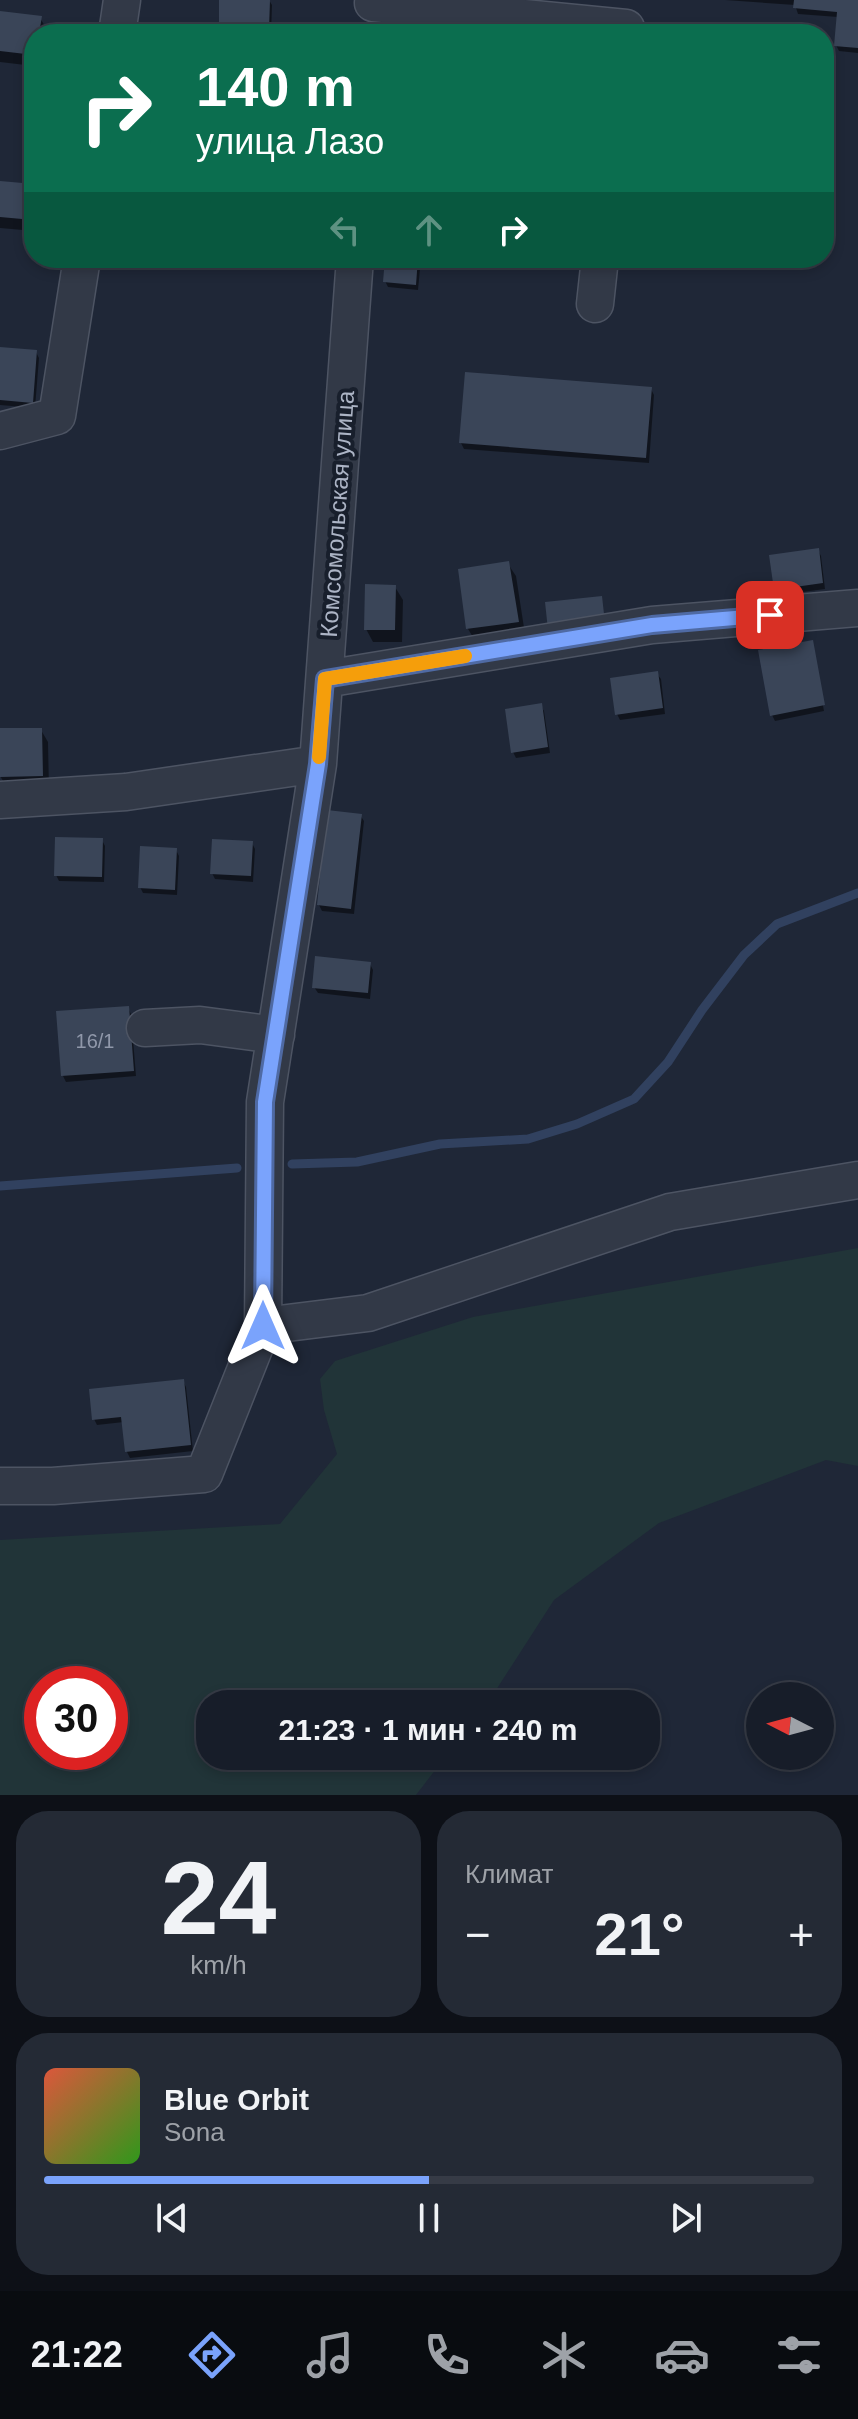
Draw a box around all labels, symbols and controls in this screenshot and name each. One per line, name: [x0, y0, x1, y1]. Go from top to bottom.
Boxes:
text: 140 m: [196, 55, 355, 118]
icon: right: [64, 56, 168, 160]
text: улица Лазо: [196, 121, 384, 162]
icon: left: [323, 208, 367, 252]
icon: ahead: [407, 208, 451, 252]
icon: right: [491, 208, 535, 252]
street label: Комсомольская улица: [315, 389, 359, 638]
pin: [736, 581, 804, 649]
icon: arrive: [748, 593, 792, 637]
house number: 16/1: [76, 1030, 114, 1052]
position arrow: [221, 1284, 305, 1368]
speed limit sign: 30: [24, 1666, 128, 1770]
north arrow: [746, 1682, 834, 1770]
map controls: [746, 1682, 834, 1770]
text: 21:23 · 1 мин · 240 m: [279, 1713, 577, 1746]
text: 24: [161, 1840, 276, 1956]
text: Климат: [465, 1859, 554, 1889]
text: 21°: [594, 1901, 685, 1968]
text: −: [465, 1910, 491, 1959]
text: +: [788, 1910, 814, 1959]
text: km/h: [190, 1950, 247, 1980]
text: Blue Orbit: [164, 2083, 309, 2116]
text: Sona: [164, 2117, 225, 2147]
icon: previous: [150, 2196, 194, 2240]
icon: pause: [407, 2196, 451, 2240]
icon: next: [664, 2196, 708, 2240]
icon: directions: [184, 2327, 240, 2383]
icon: music: [302, 2327, 358, 2383]
icon: phone: [419, 2327, 475, 2383]
icon: climate: [536, 2327, 592, 2383]
icon: car: [654, 2327, 710, 2383]
icon: filters: [771, 2327, 827, 2383]
text: 21:22: [31, 2334, 123, 2375]

